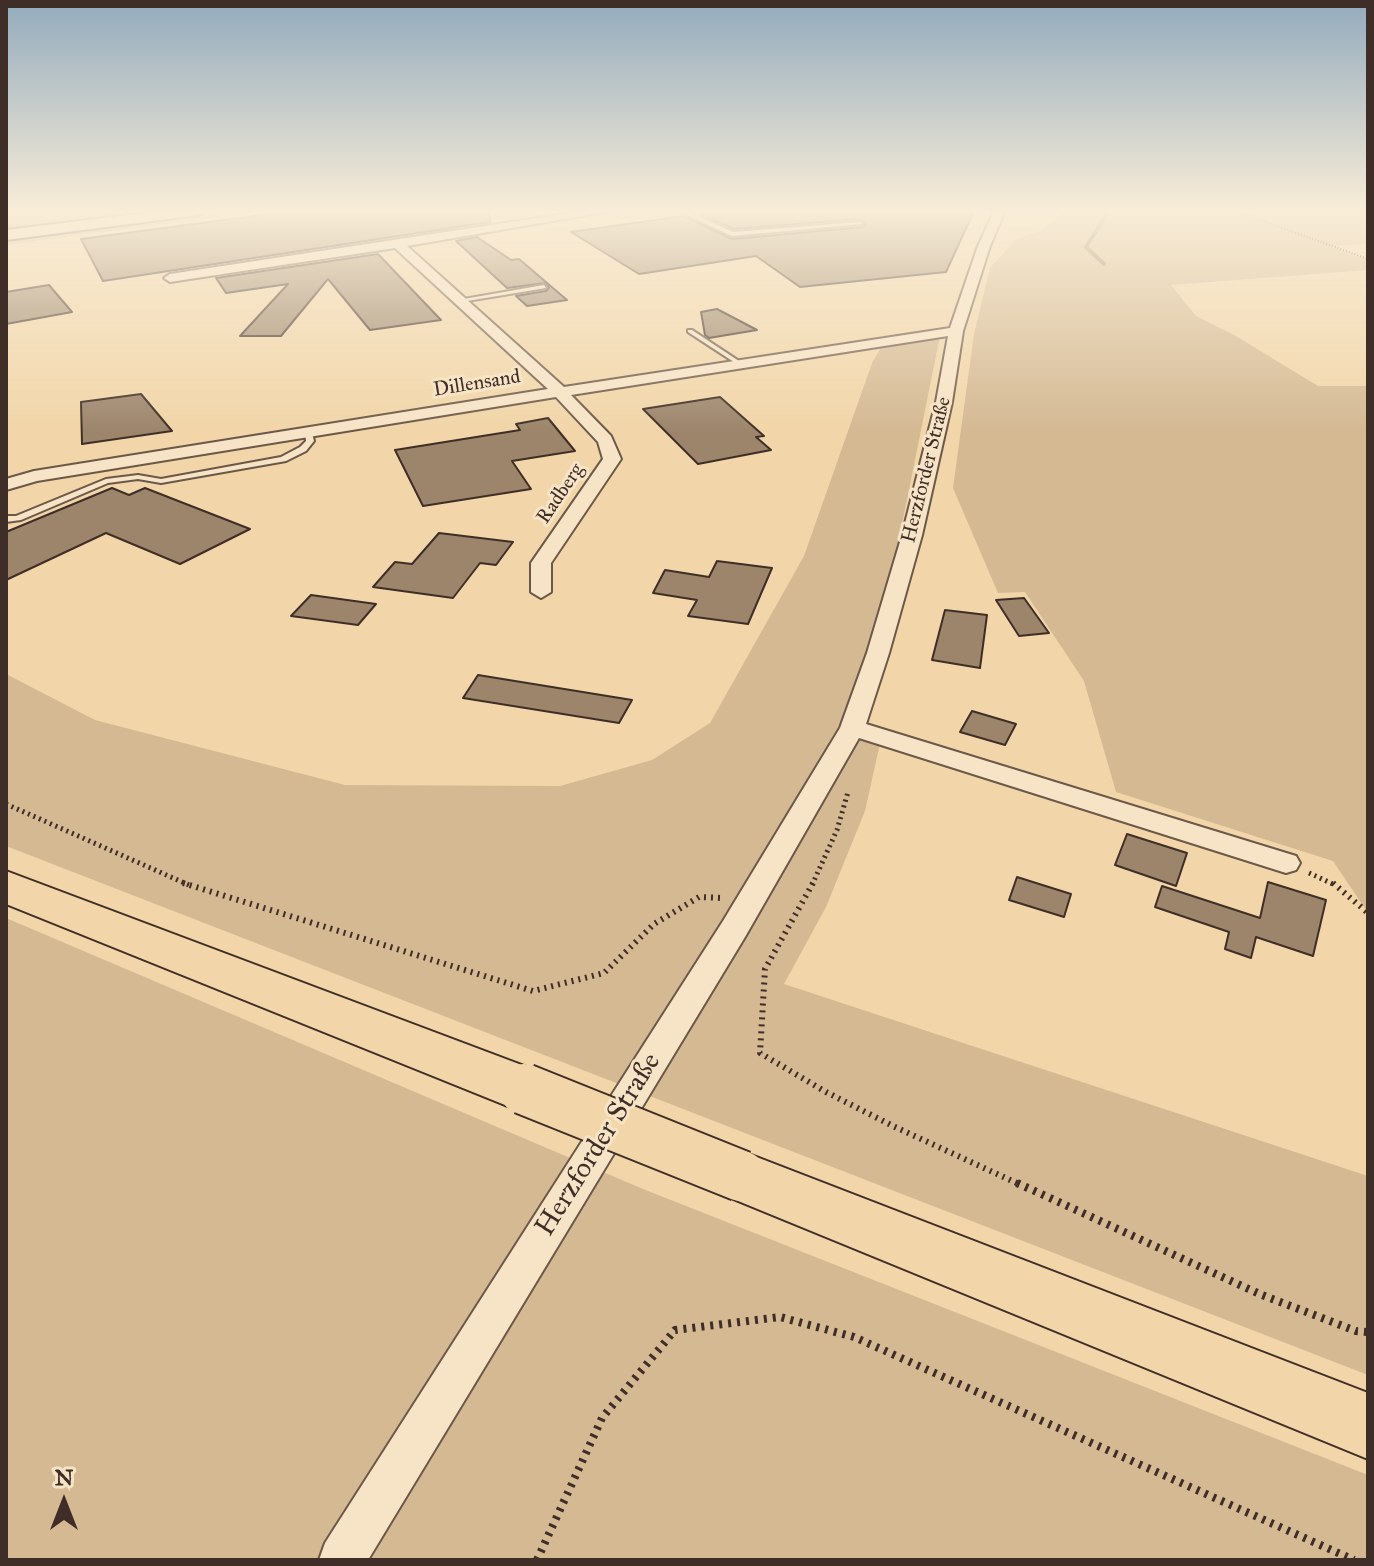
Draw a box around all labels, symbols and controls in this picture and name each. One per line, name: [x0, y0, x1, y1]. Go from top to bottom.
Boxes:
street label: Dillensand: [432, 365, 522, 403]
street label: Herzforder Straße: [897, 394, 957, 546]
street label: Radberg: [532, 459, 590, 529]
street label: Herzforder Straße: [529, 1047, 669, 1243]
north arrow: [24, 1462, 104, 1542]
text: N: [55, 1464, 73, 1491]

